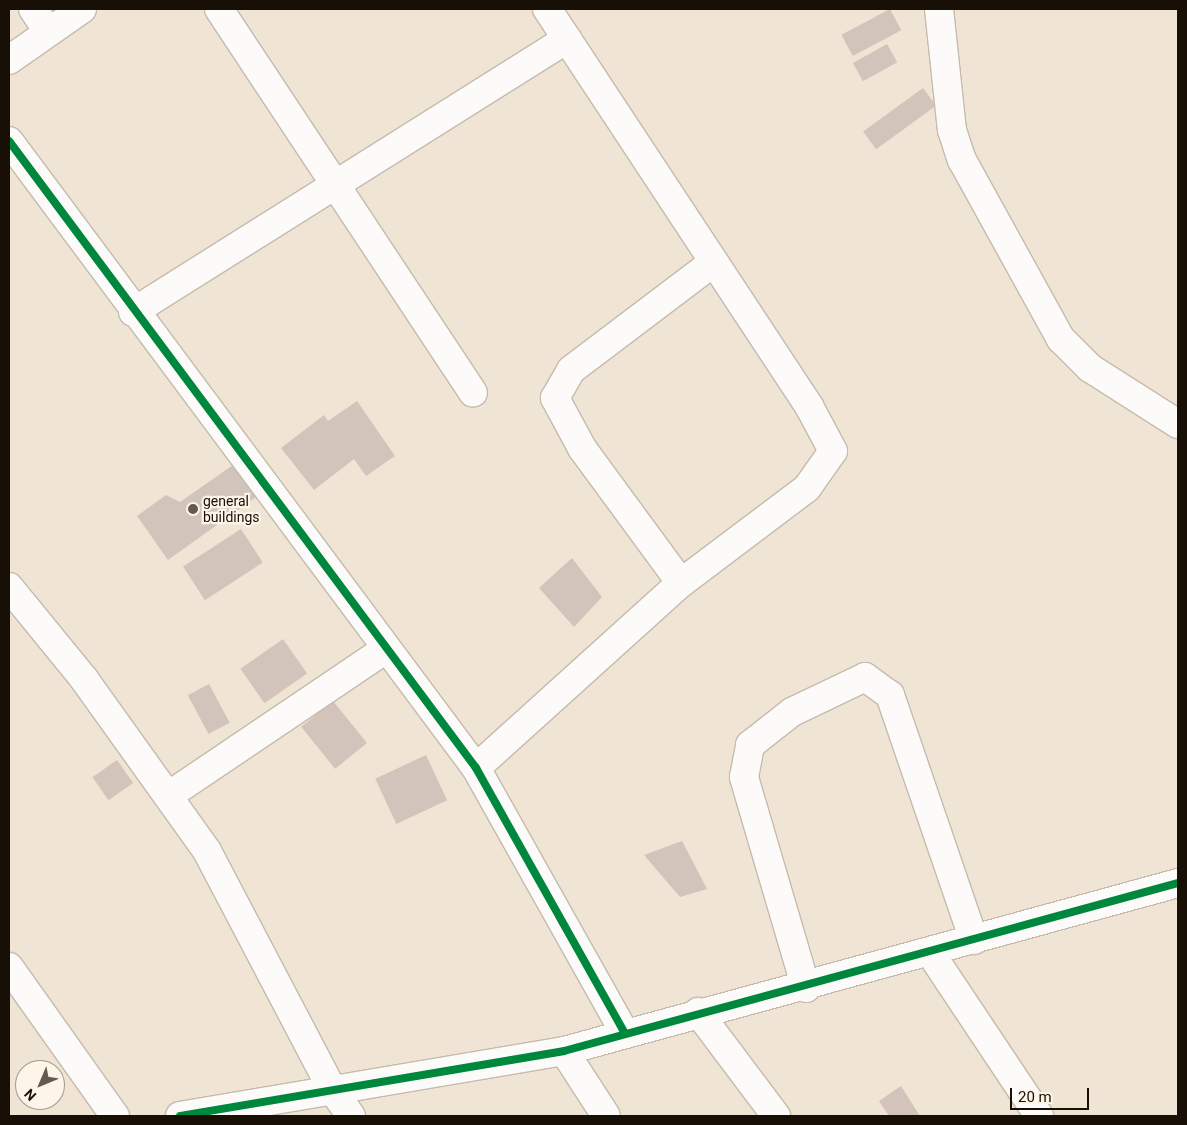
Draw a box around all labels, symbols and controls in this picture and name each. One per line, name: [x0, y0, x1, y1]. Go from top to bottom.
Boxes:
place label: general buildings: [203, 493, 260, 526]
marker: general buildings: [187, 503, 199, 515]
north arrow: [15, 1060, 65, 1110]
scale bar: [1012, 1078, 1091, 1110]
text: N: [21, 1086, 39, 1104]
text: 20 m: [1018, 1088, 1052, 1106]

